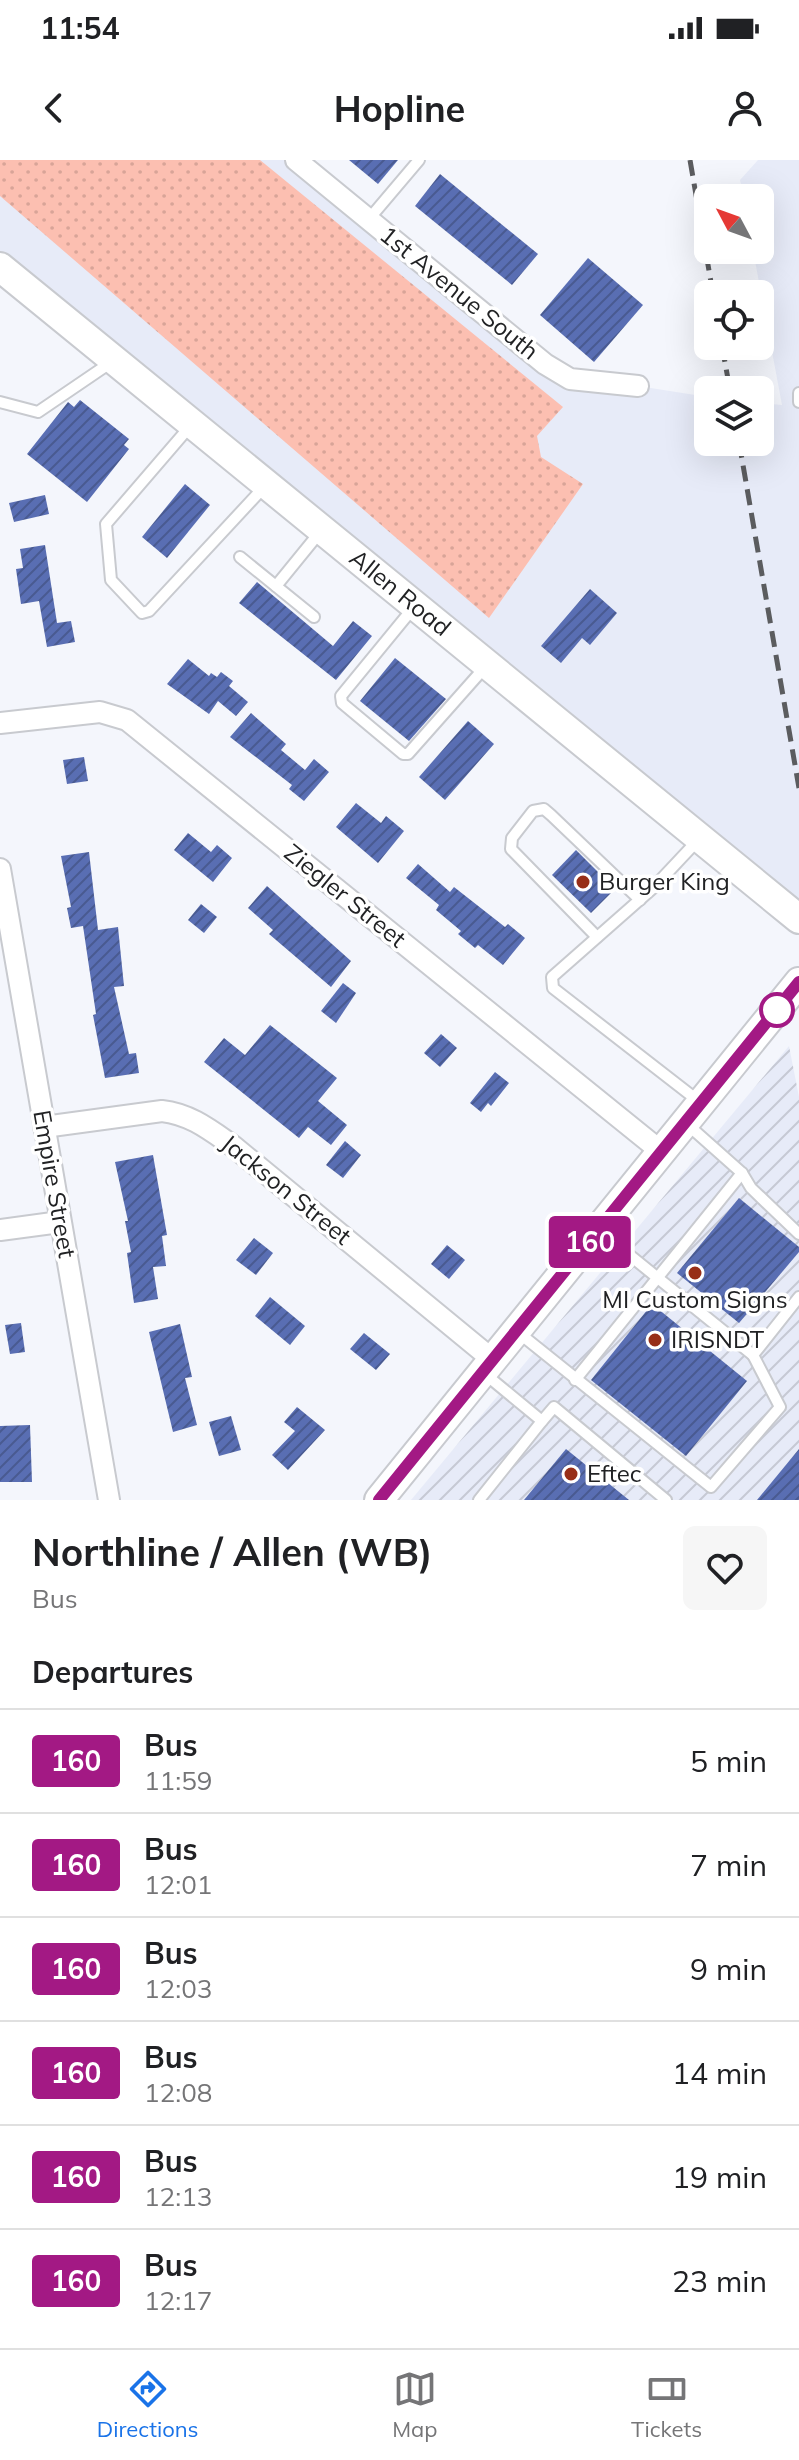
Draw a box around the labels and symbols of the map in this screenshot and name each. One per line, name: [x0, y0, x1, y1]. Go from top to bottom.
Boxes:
north arrow: [694, 184, 774, 264]
street label: 1st Avenue South: [374, 219, 545, 365]
street label: Allen Road: [344, 542, 457, 642]
street label: Ziegler Street: [279, 837, 412, 953]
place label: Burger King: [599, 866, 730, 896]
marker: Burger King: [574, 873, 592, 891]
unlabelled marker: [760, 993, 794, 1027]
street label: Empire Street: [27, 1108, 83, 1260]
street label: Jackson Street: [216, 1128, 358, 1251]
line badge: 160: [544, 1216, 636, 1268]
marker: MI Custom Signs: [686, 1264, 704, 1282]
place label: MI Custom Signs: [602, 1284, 788, 1314]
place label: IRISNDT: [671, 1324, 765, 1354]
marker: IRISNDT: [646, 1331, 664, 1349]
place label: Eftec: [587, 1458, 642, 1488]
marker: Eftec: [562, 1465, 580, 1483]

